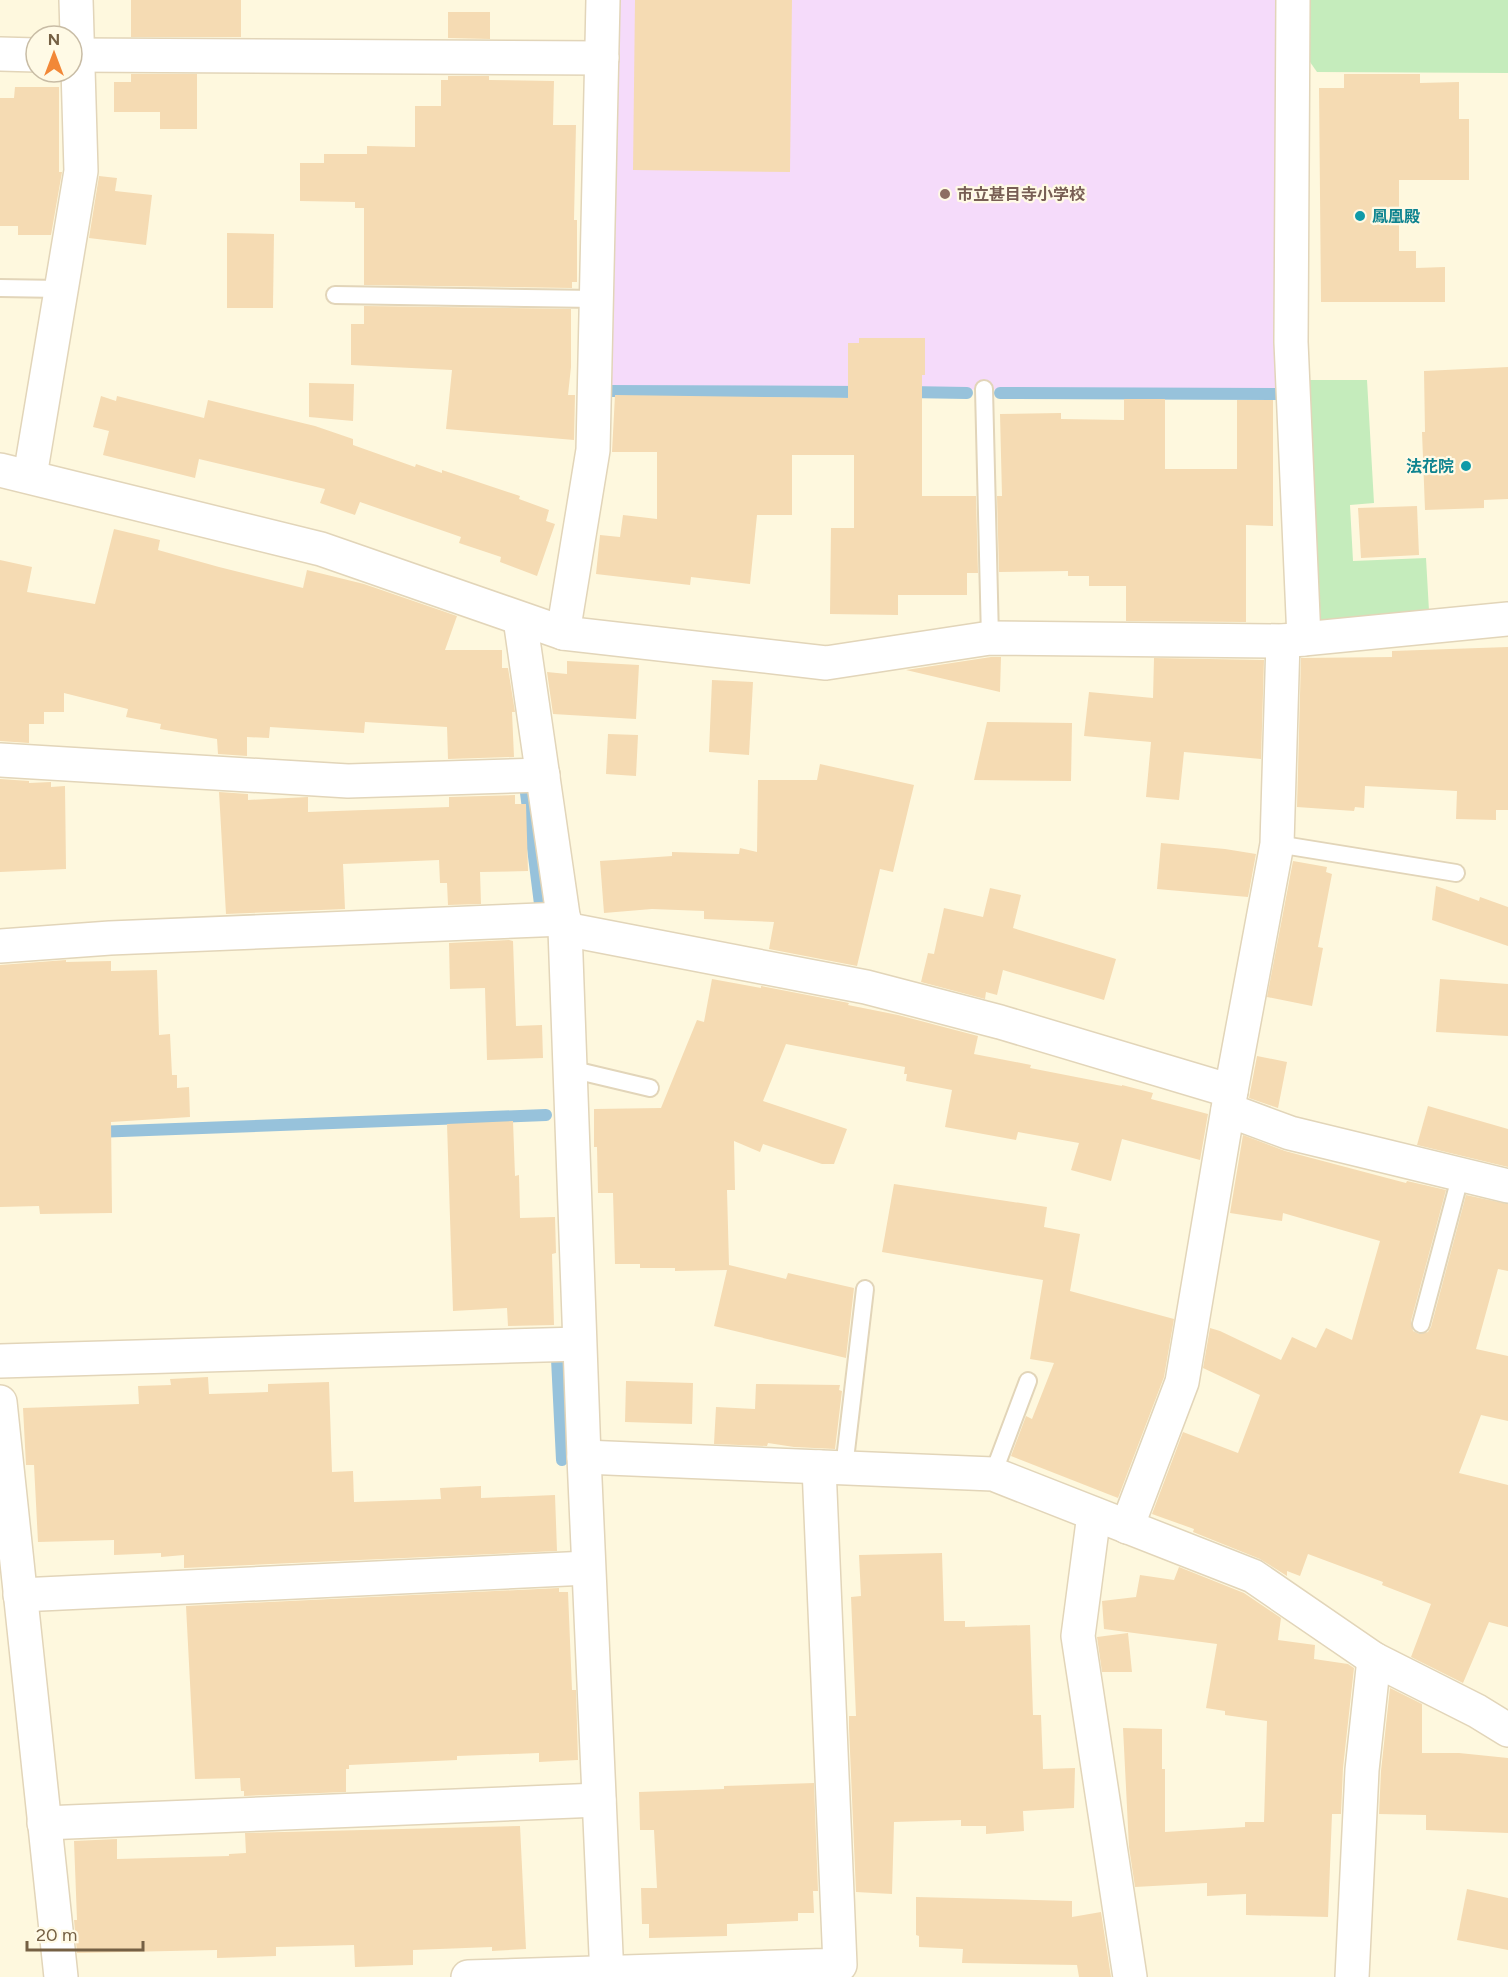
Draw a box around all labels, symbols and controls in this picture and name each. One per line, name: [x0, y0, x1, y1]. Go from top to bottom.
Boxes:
north arrow: [24, 24, 84, 84]
text: N: [48, 30, 60, 49]
place label: 市立甚目寺小学校: [957, 185, 1085, 204]
marker: 市立甚目寺小学校: [938, 187, 952, 201]
place label: 鳳凰殿: [1372, 207, 1420, 226]
marker: 鳳凰殿: [1353, 209, 1367, 223]
place label: 法花院: [1406, 457, 1454, 476]
marker: 法花院: [1459, 459, 1473, 473]
scale bar: [27, 1914, 142, 1952]
text: 20 m: [36, 1924, 77, 1946]

